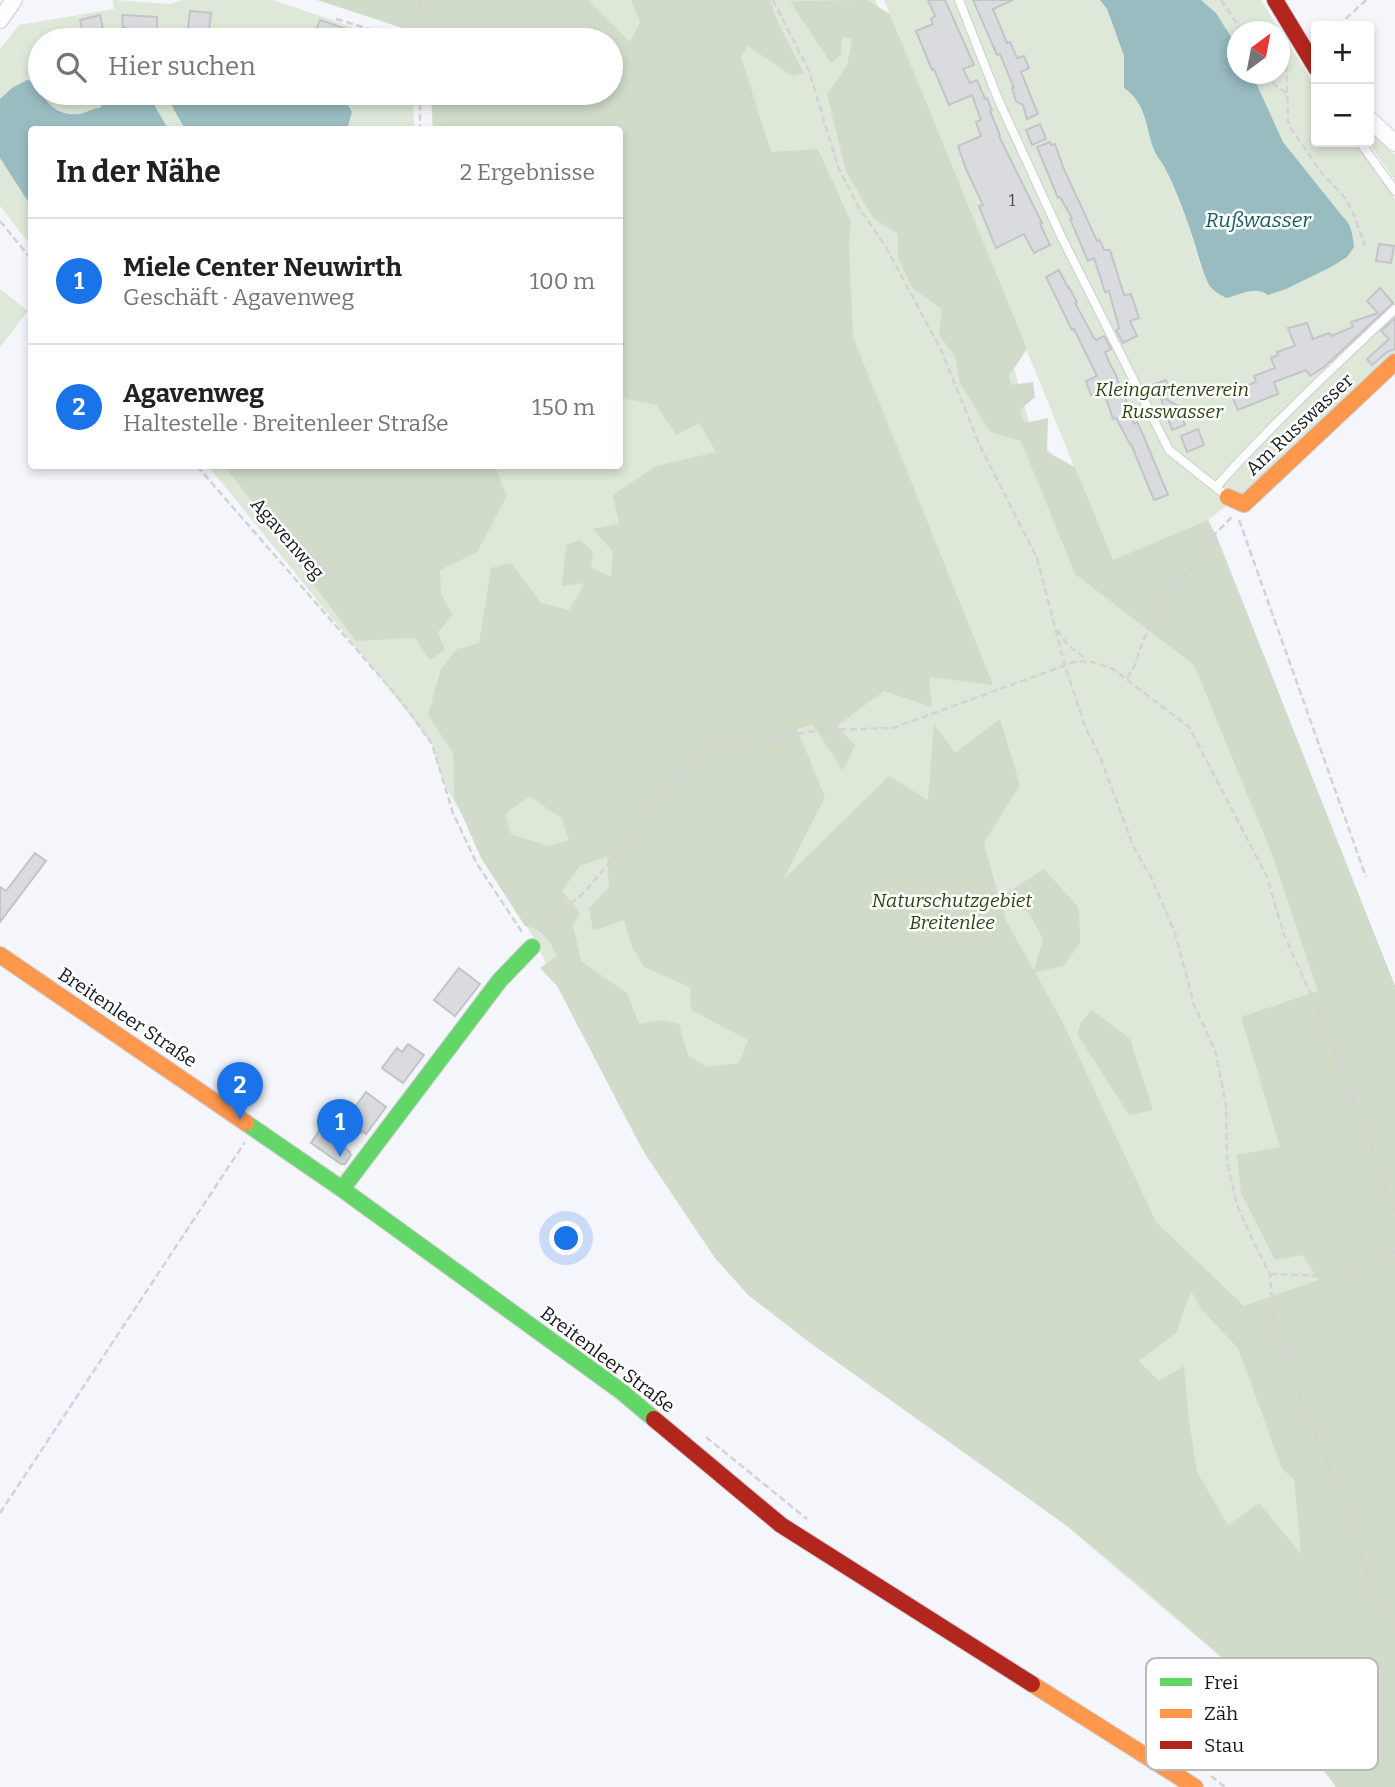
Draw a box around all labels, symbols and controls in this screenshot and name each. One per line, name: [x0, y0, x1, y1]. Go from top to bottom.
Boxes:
north arrow: [1227, 21, 1290, 84]
map controls: [1311, 21, 1374, 147]
button: +: [1311, 21, 1374, 84]
search box: [28, 28, 623, 105]
icon: search: [52, 48, 90, 86]
text: Hier suchen: [108, 51, 256, 82]
button: −: [1311, 84, 1374, 147]
text: In der Nähe: [56, 154, 221, 190]
text: 2 Ergebnisse: [460, 158, 595, 186]
house number: 1: [1009, 191, 1016, 210]
water label: Rußwasser: [1205, 207, 1312, 233]
text: Miele Center Neuwirth: [123, 252, 402, 283]
text: 1: [74, 267, 84, 295]
text: 100 m: [530, 267, 595, 295]
text: Geschäft · Agavenweg: [123, 283, 354, 311]
street label: Am Russwasser: [1241, 368, 1358, 480]
text: Agavenweg: [123, 378, 264, 409]
park label: Kleingartenverein Russwasser: [1095, 378, 1249, 423]
text: 2: [73, 393, 85, 421]
text: 150 m: [532, 393, 595, 421]
text: Haltestelle · Breitenleer Straße: [123, 409, 449, 437]
street label: Agavenweg: [246, 493, 330, 584]
park label: Naturschutzgebiet Breitenlee: [872, 889, 1032, 934]
street label: Breitenleer Straße: [54, 963, 201, 1072]
pin: 2: [217, 1062, 263, 1120]
pin: 1: [317, 1099, 363, 1157]
your location: [549, 1221, 583, 1255]
street label: Breitenleer Straße: [536, 1301, 679, 1417]
legend: [1146, 1658, 1378, 1770]
text: Frei: [1204, 1671, 1239, 1694]
text: Zäh: [1204, 1702, 1238, 1725]
text: Stau: [1204, 1734, 1244, 1757]

